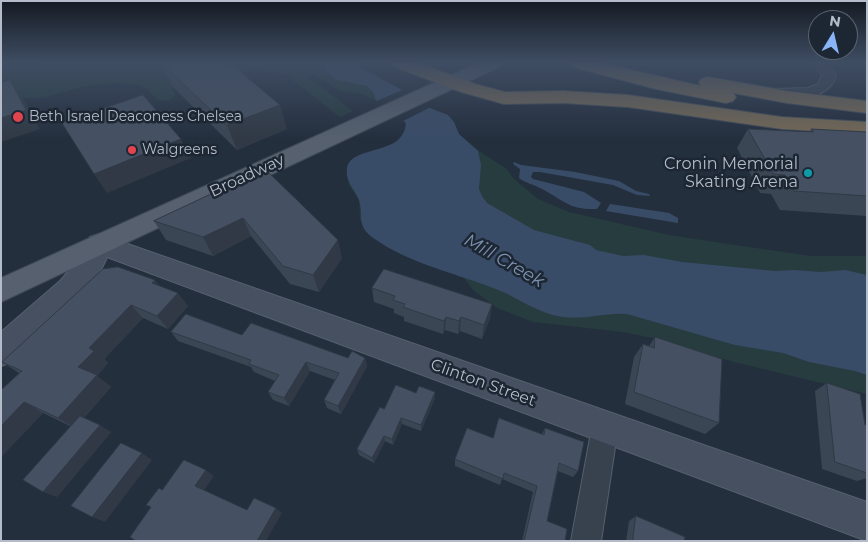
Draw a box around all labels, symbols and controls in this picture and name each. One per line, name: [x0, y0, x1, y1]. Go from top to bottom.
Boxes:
north arrow: [808, 10, 858, 60]
text: N: [828, 11, 842, 31]
place label: Beth Israel Deaconess Chelsea: [29, 109, 242, 125]
marker: Beth Israel Deaconess Chelsea: [11, 110, 25, 124]
place label: Walgreens: [142, 142, 217, 158]
marker: Walgreens: [126, 144, 138, 156]
street label: Broadway: [207, 150, 287, 202]
place label: Cronin Memorial Skating Arena: [664, 154, 798, 192]
marker: Cronin Memorial Skating Arena: [802, 167, 814, 179]
water label: Mill Creek: [460, 229, 548, 293]
street label: Clinton Street: [428, 355, 538, 411]

